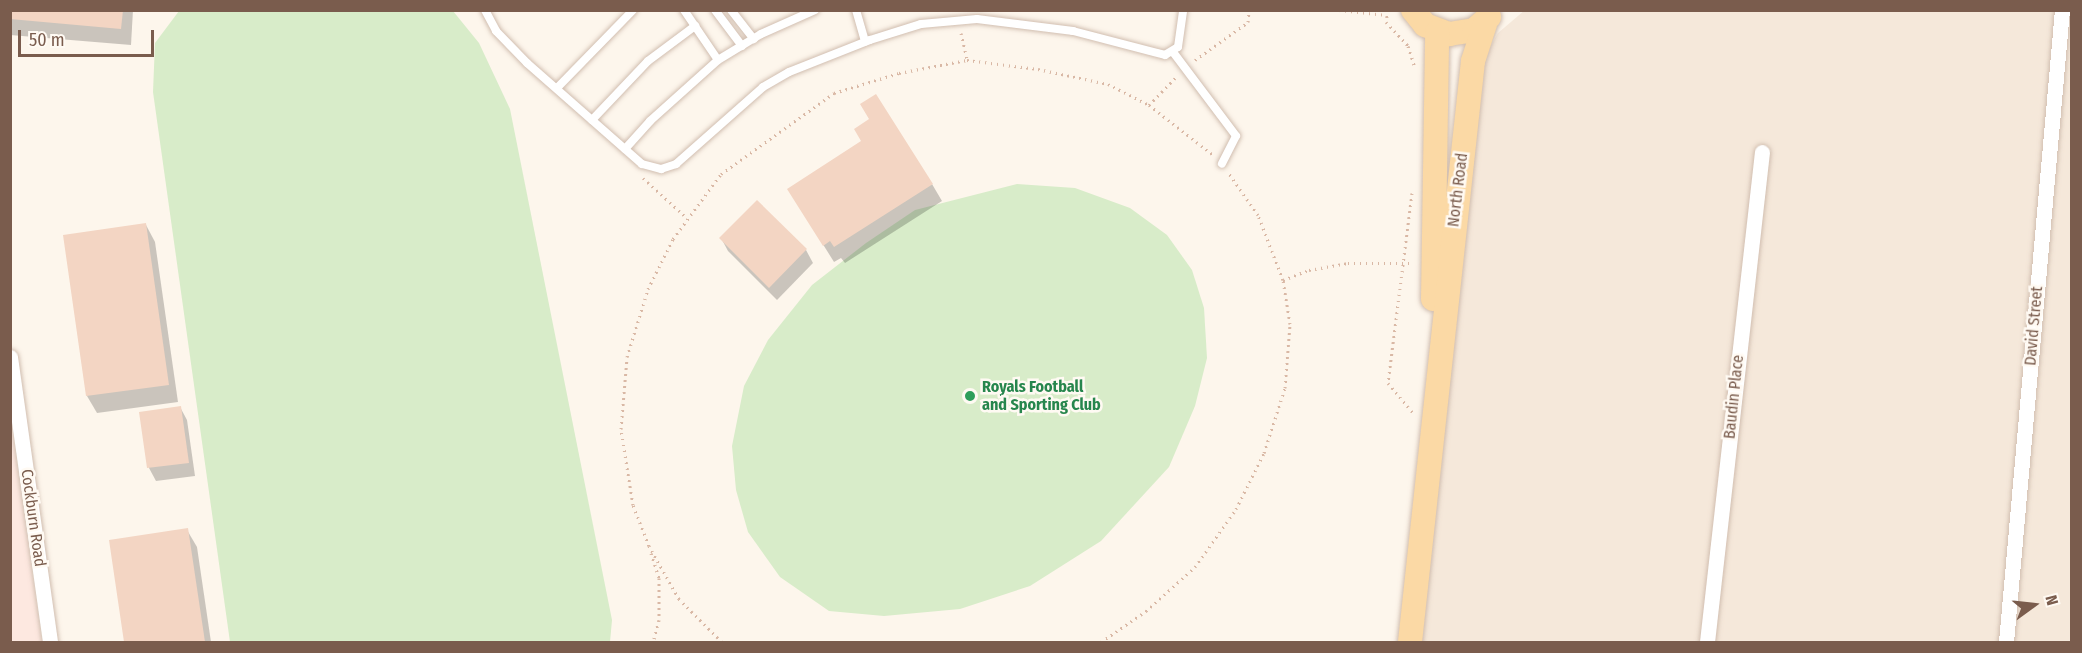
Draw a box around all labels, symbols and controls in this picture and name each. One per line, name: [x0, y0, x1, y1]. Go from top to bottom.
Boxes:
scale bar: [21, 18, 158, 56]
text: 50 m: [29, 29, 65, 51]
street label: North Road: [1444, 152, 1472, 228]
street label: David Street: [2021, 286, 2047, 366]
street label: Baudin Place: [1720, 354, 1748, 440]
place label: Royals Football and Sporting Club: [982, 377, 1101, 415]
marker: Royals Football and Sporting Club: [963, 389, 977, 403]
street label: Cockburn Road: [17, 468, 49, 568]
north arrow: [2004, 575, 2064, 635]
text: N: [2041, 593, 2062, 607]

